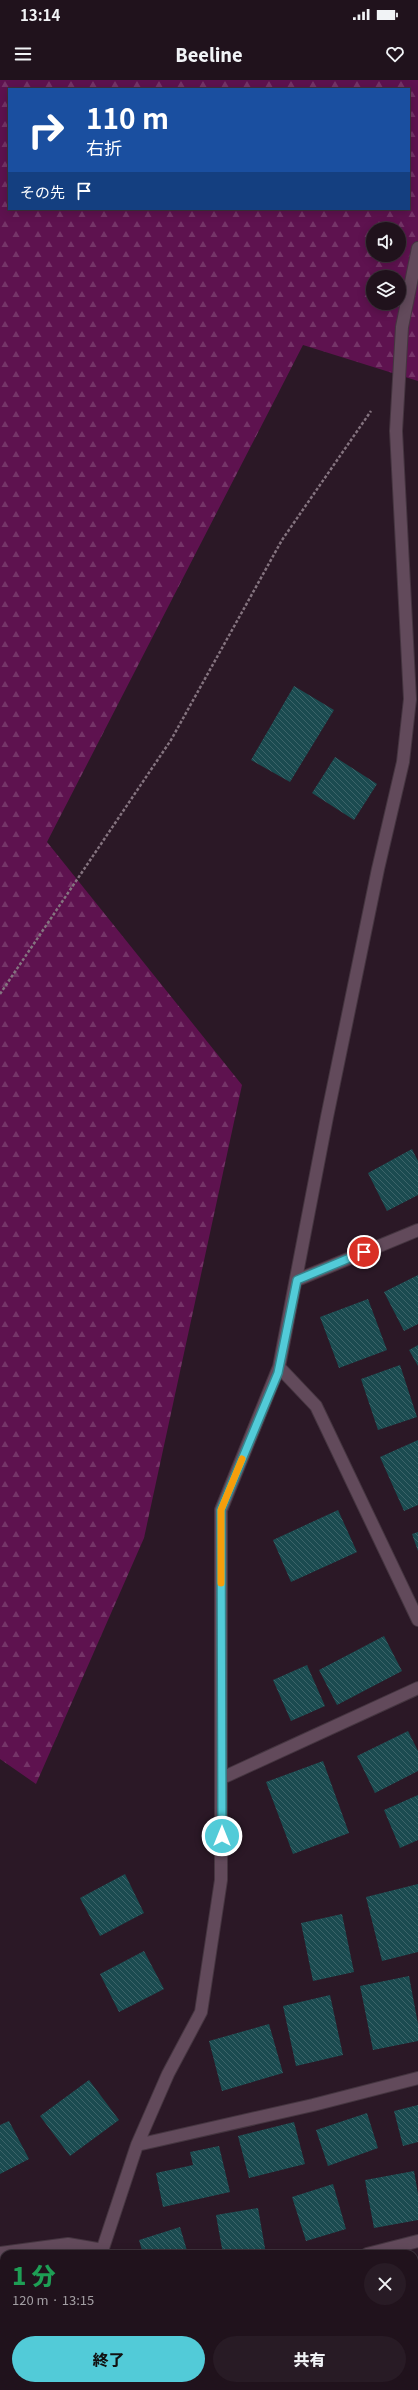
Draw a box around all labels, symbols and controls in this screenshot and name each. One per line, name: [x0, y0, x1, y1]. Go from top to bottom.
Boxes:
text: 13:14: [20, 4, 60, 25]
text: Beeline: [175, 41, 243, 67]
icon: menu: [12, 43, 34, 65]
icon: heart: [384, 43, 406, 65]
text: 110 m: [86, 97, 169, 137]
icon: right: [20, 104, 72, 156]
text: 右折: [86, 134, 122, 160]
icon: arrive: [73, 180, 95, 202]
text: その先: [20, 181, 65, 202]
map controls: [366, 222, 406, 310]
button: sound: [366, 222, 406, 262]
button: layers: [366, 270, 406, 310]
pin: [347, 1235, 381, 1269]
icon: arrive: [353, 1241, 375, 1263]
position arrow: [201, 1815, 243, 1857]
text: 1 分: [12, 2257, 56, 2292]
button: close: [364, 2263, 406, 2305]
text: 120 m · 13:15: [12, 2290, 94, 2309]
button: 終了: [12, 2336, 205, 2382]
button: 共有: [213, 2336, 406, 2382]

